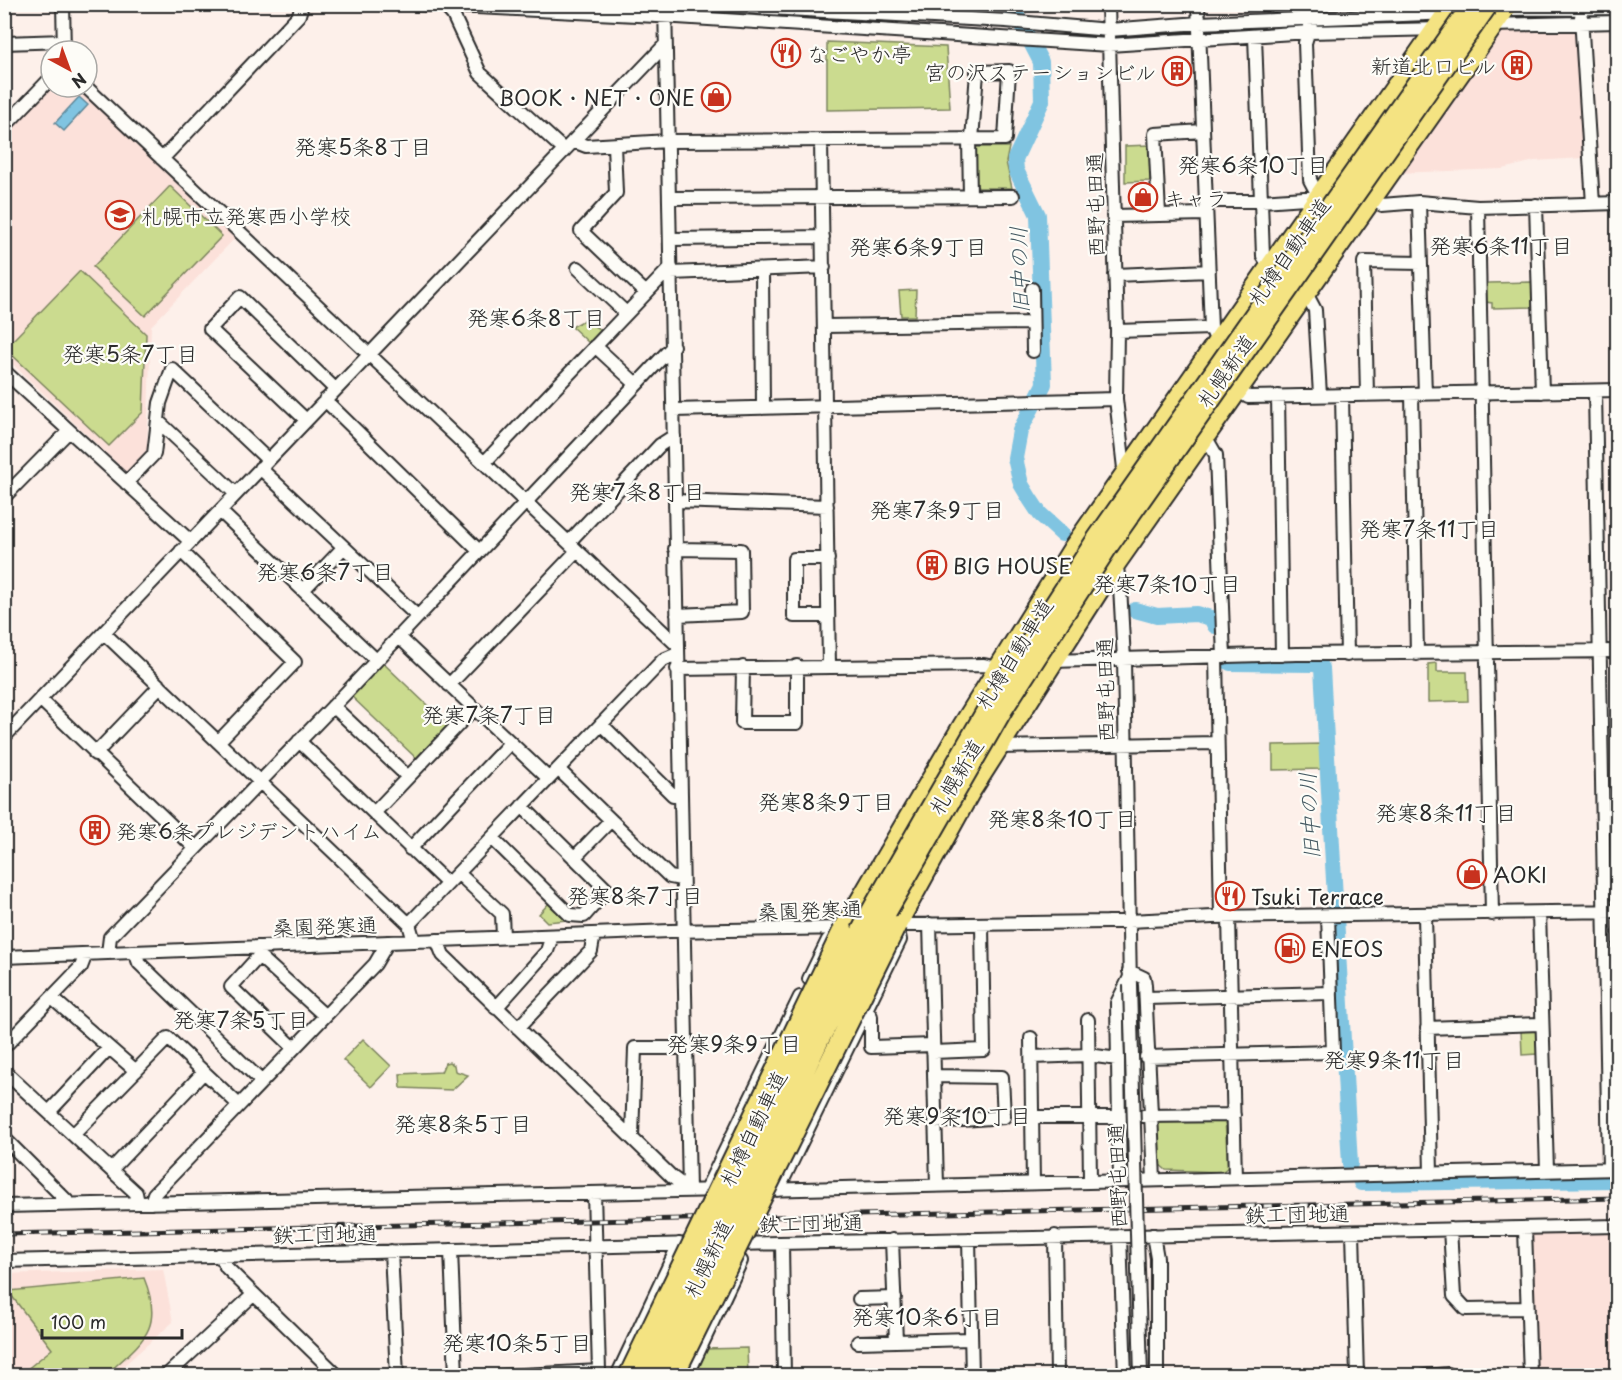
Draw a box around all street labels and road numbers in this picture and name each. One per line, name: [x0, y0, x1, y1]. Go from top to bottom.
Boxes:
street label: 西野屯田通: [1077, 152, 1111, 258]
street label: 札樽自動車道: [1239, 190, 1337, 312]
street label: 札幌新道: [1188, 326, 1262, 414]
street label: 札樽自動車道: [966, 591, 1060, 715]
street label: 西野屯田通: [1087, 637, 1121, 743]
street label: 札幌新道: [920, 732, 990, 820]
street label: 桑園発寒通: [757, 891, 863, 927]
street label: 桑園発寒通: [272, 907, 378, 943]
street label: 札樽自動車道: [710, 1064, 794, 1192]
street label: 西野屯田通: [1098, 1123, 1134, 1229]
street label: 鉄工団地通: [1244, 1196, 1350, 1230]
street label: 鉄工団地通: [758, 1205, 864, 1239]
street label: 札幌新道: [674, 1213, 740, 1303]
street label: 鉄工団地通: [272, 1216, 378, 1250]

